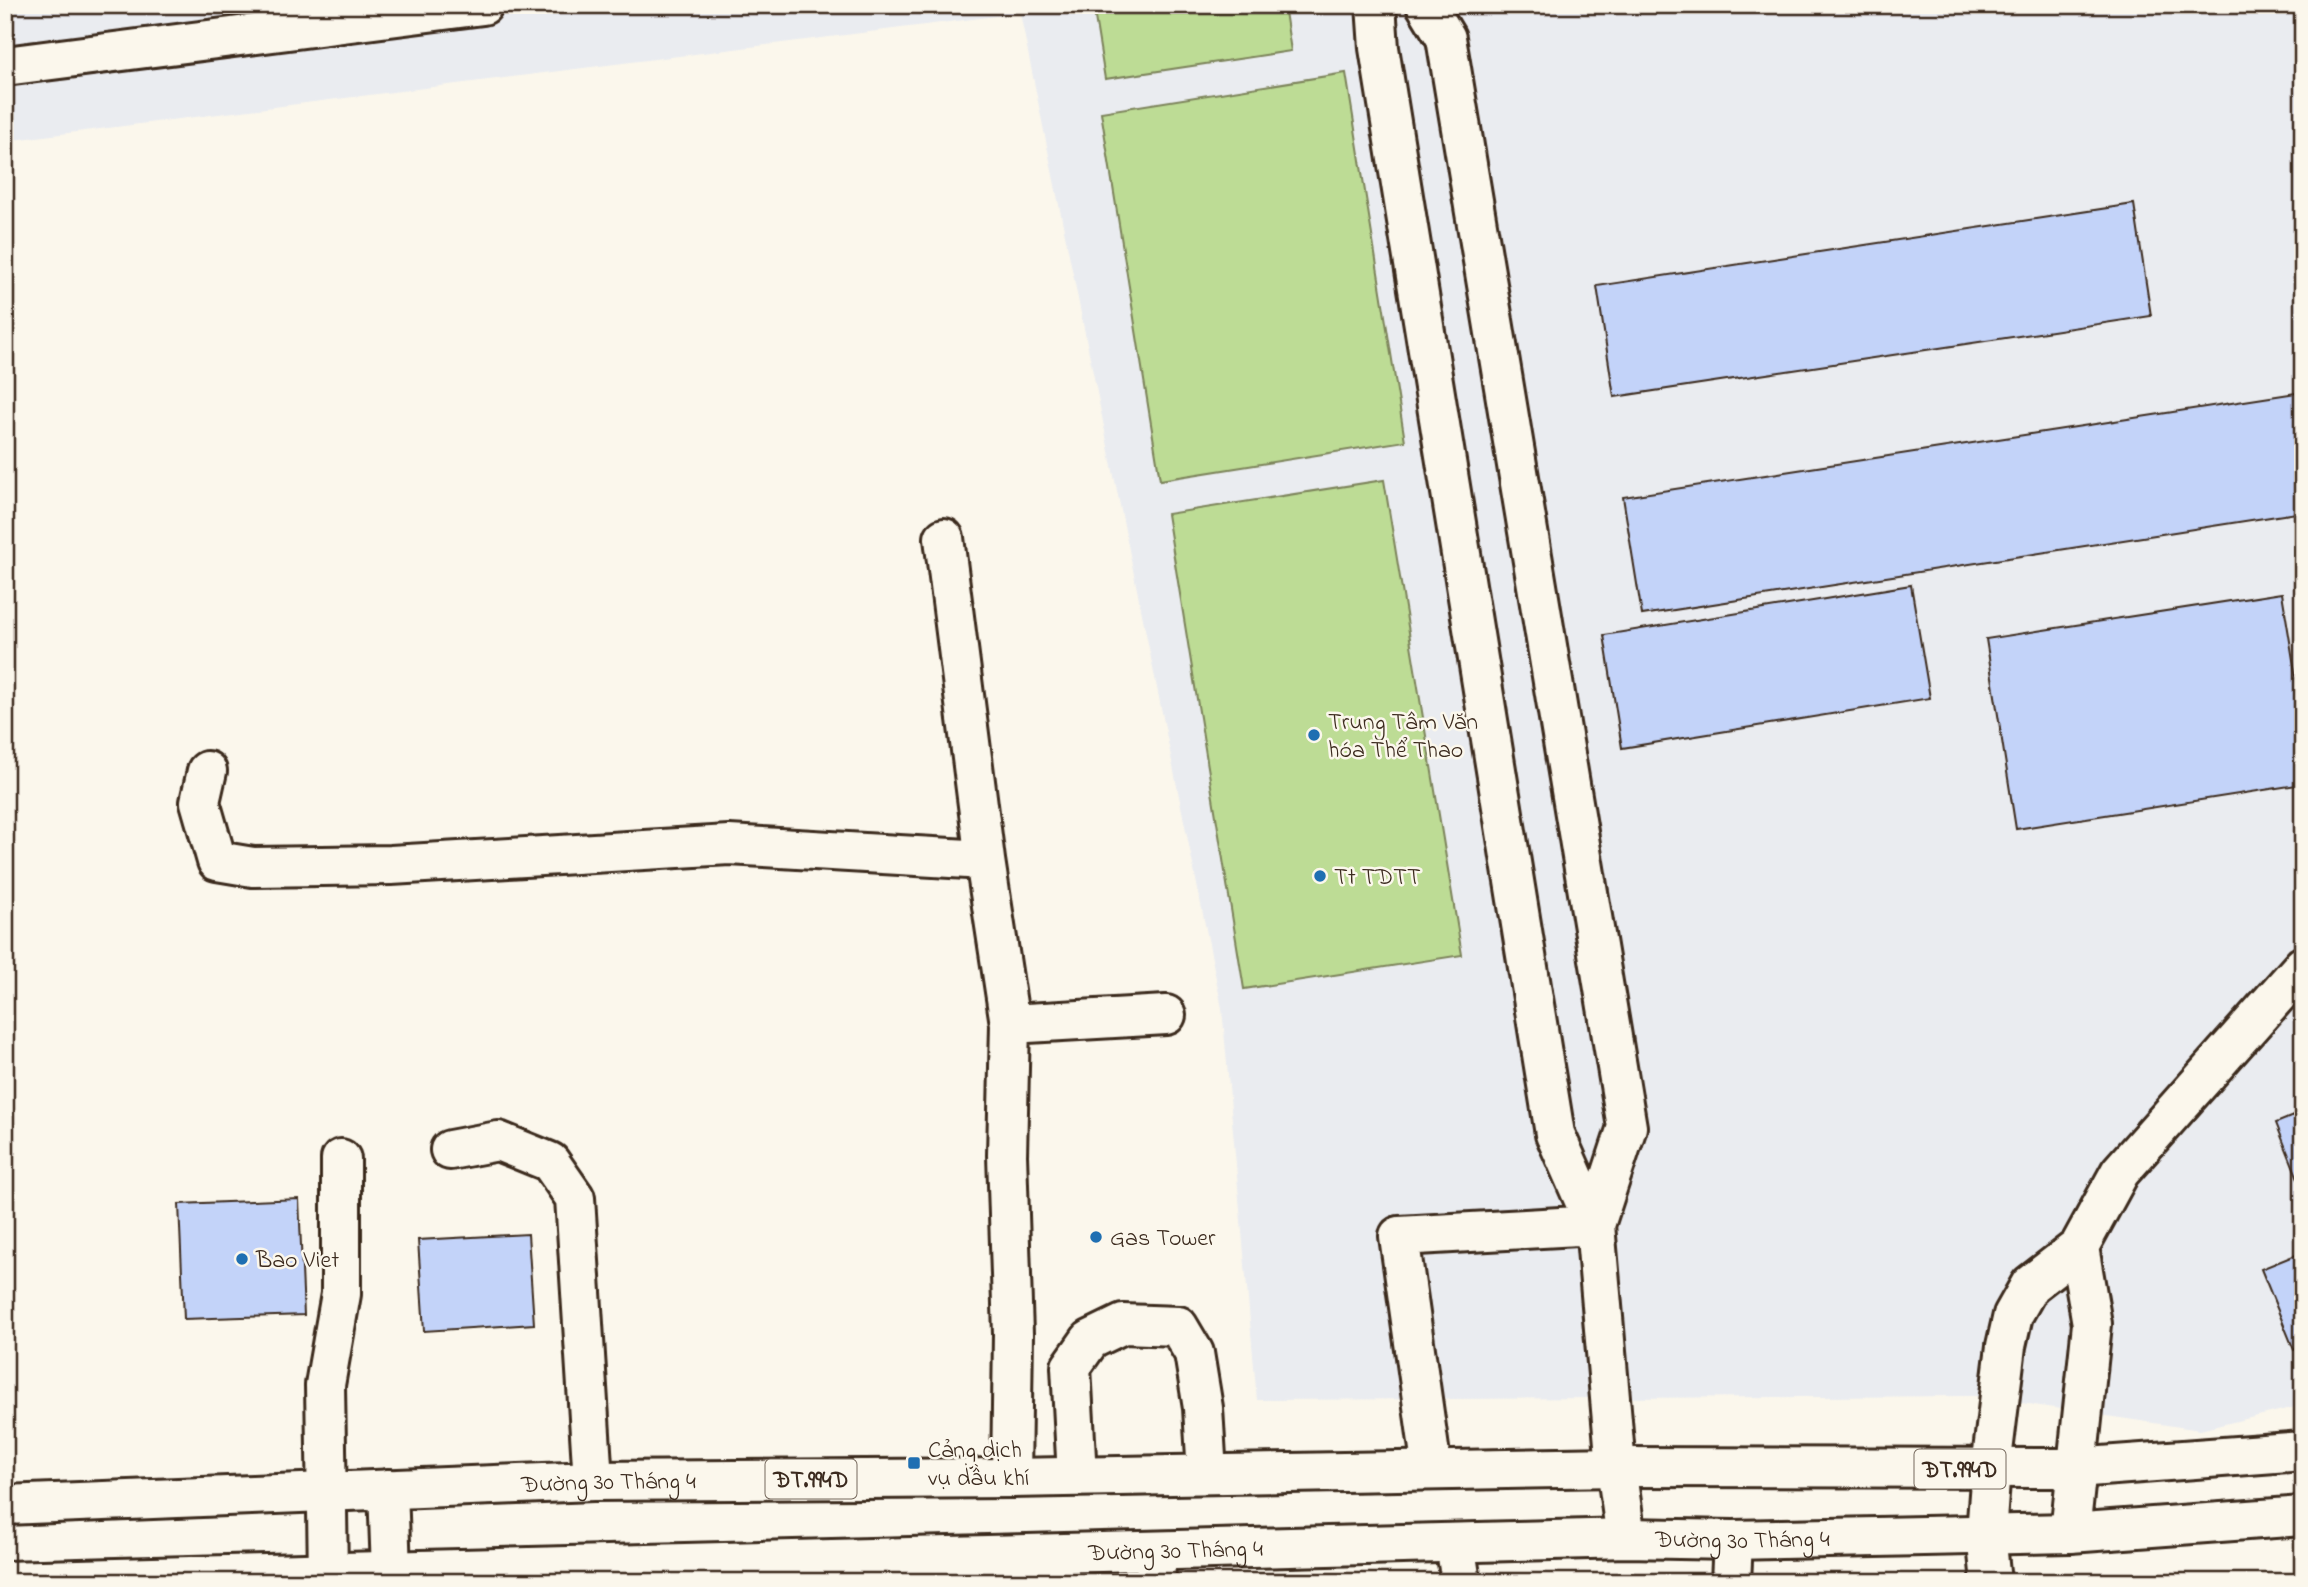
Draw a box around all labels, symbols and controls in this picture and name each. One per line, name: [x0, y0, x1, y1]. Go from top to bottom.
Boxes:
place label: Trung Tâm Văn hóa Thể Thao: [1328, 706, 1478, 769]
marker: Trung Tâm Văn hóa Thể Thao: [1306, 727, 1322, 743]
place label: Tt TDTT: [1334, 861, 1421, 896]
marker: Tt TDTT: [1312, 868, 1328, 884]
place label: Gas Tower: [1110, 1222, 1216, 1257]
marker: Gas Tower: [1088, 1229, 1104, 1245]
place label: Bao Viet: [255, 1244, 339, 1279]
marker: Bao Viet: [234, 1251, 250, 1267]
place label: Cảng dịch vụ dầu khí: [928, 1434, 1029, 1497]
road number: ĐT.994D: [1914, 1450, 2006, 1488]
marker: Cảng dịch vụ dầu khí: [906, 1455, 922, 1471]
road number: ĐT.994D: [766, 1460, 856, 1498]
street label: Đường 30 Tháng 4: [520, 1465, 696, 1504]
street label: Đường 30 Tháng 4: [1654, 1523, 1830, 1560]
street label: Đường 30 Tháng 4: [1087, 1533, 1263, 1572]

